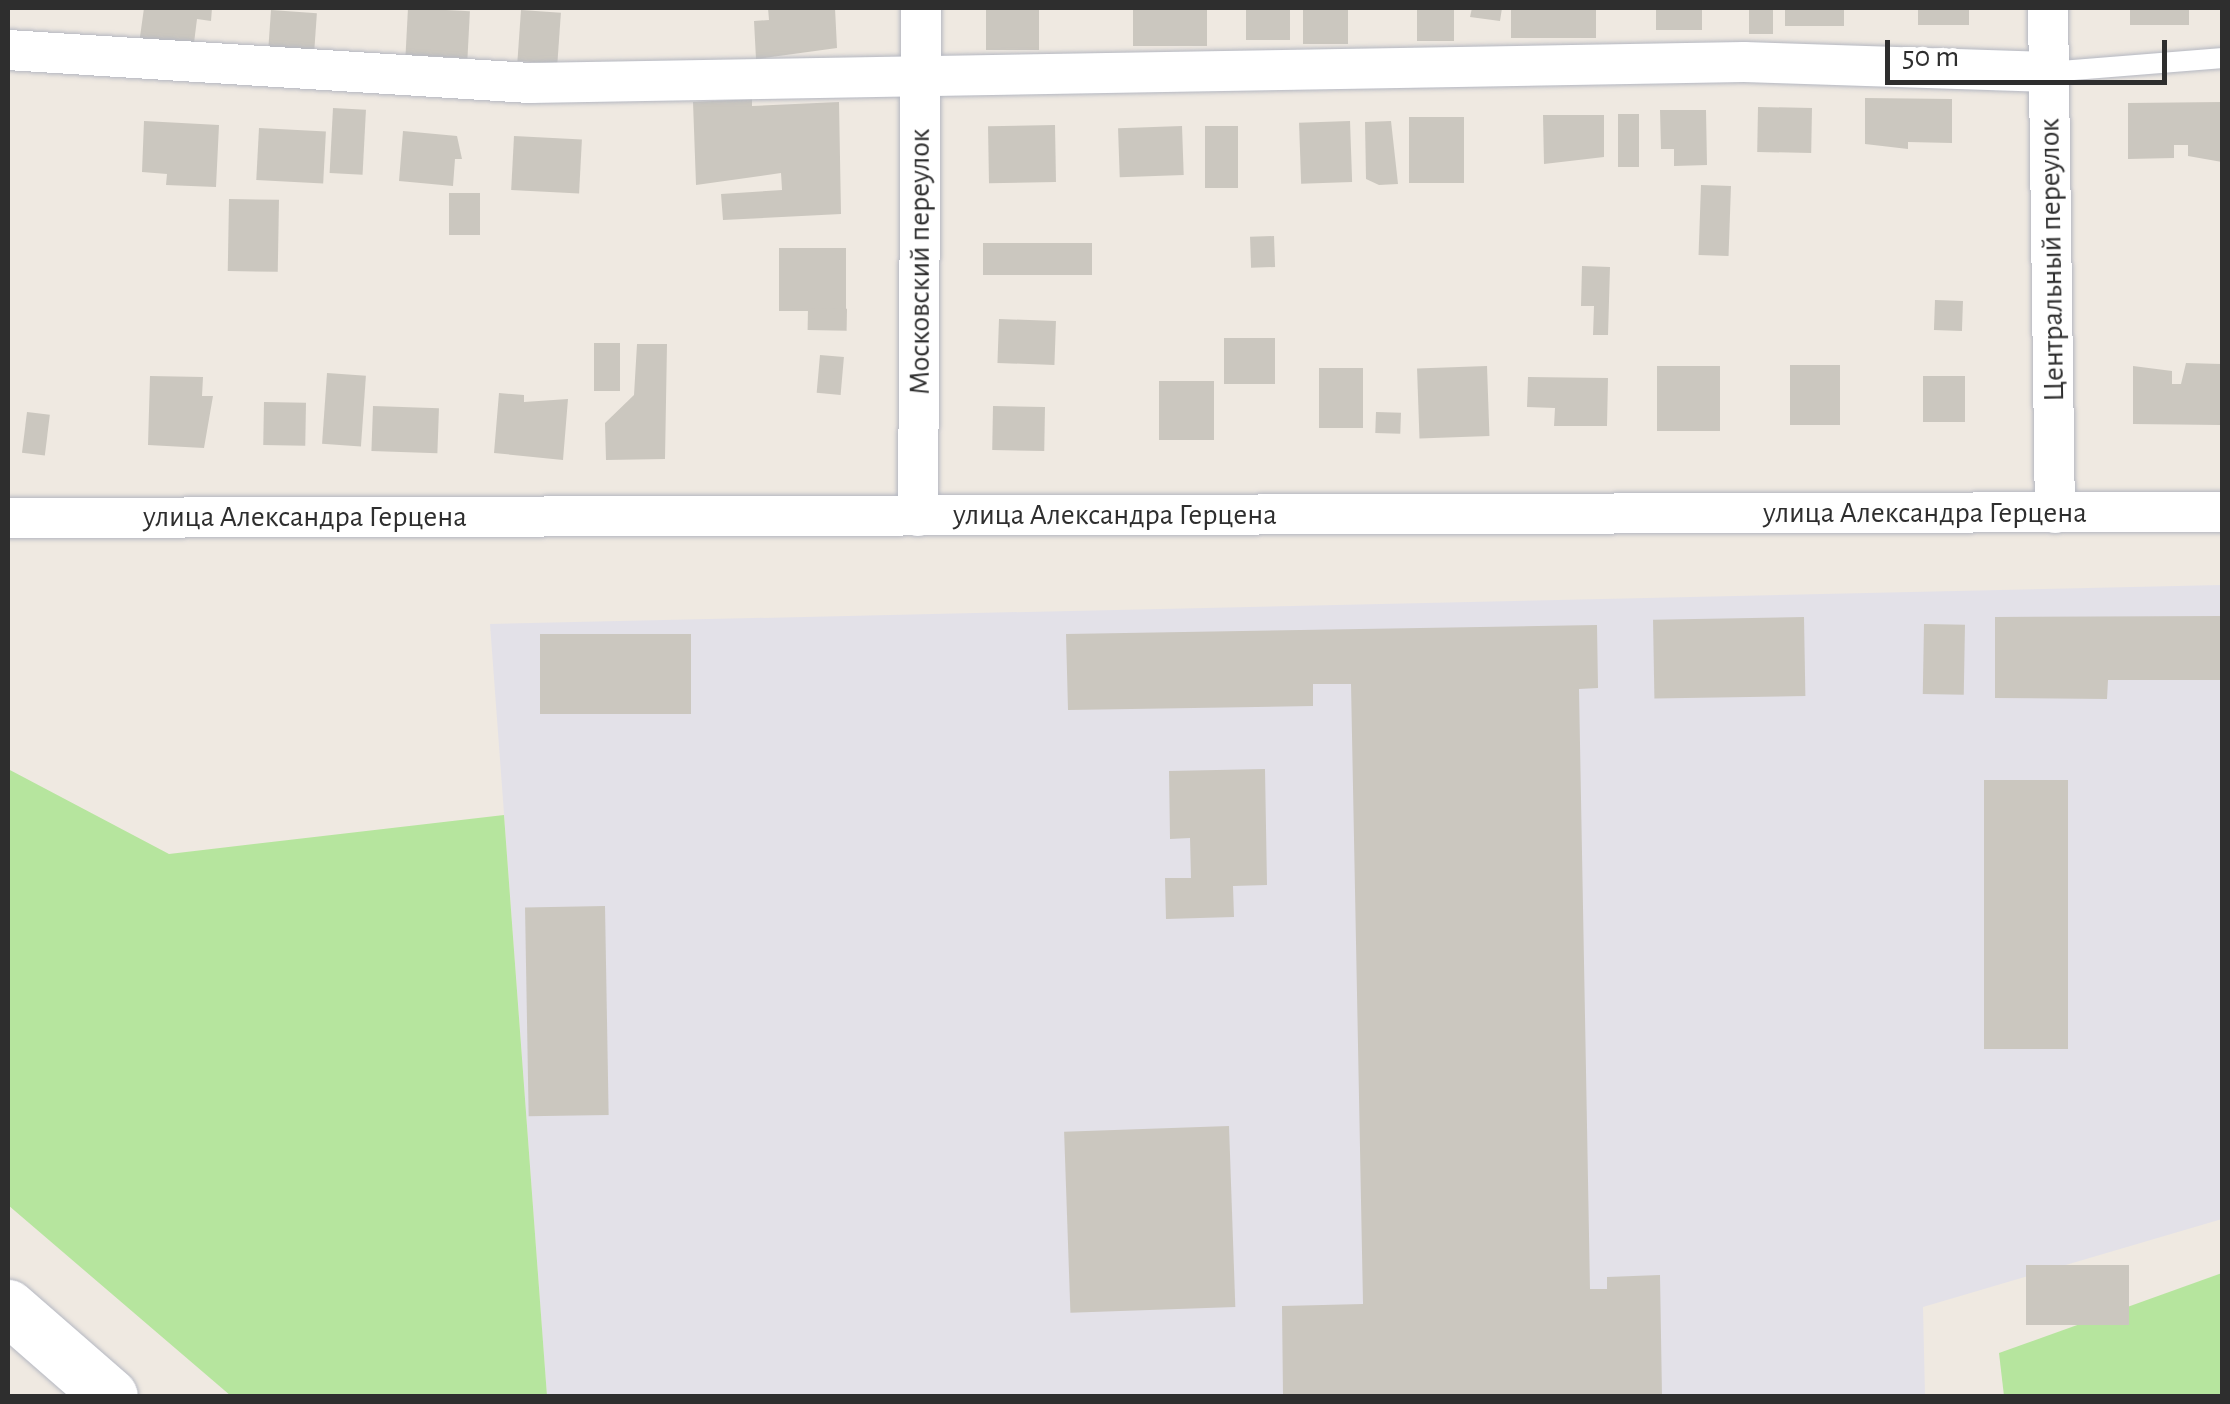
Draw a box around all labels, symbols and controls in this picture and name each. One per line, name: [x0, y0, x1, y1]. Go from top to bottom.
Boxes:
scale bar: [1890, 20, 2172, 82]
text: 50 m: [1902, 42, 1959, 72]
street label: Центральный переулок: [2032, 118, 2072, 402]
street label: Московский переулок: [902, 129, 938, 395]
street label: улица Александра Герцена: [1763, 495, 2087, 531]
street label: улица Александра Герцена: [953, 497, 1277, 533]
street label: улица Александра Герцена: [143, 499, 467, 535]

